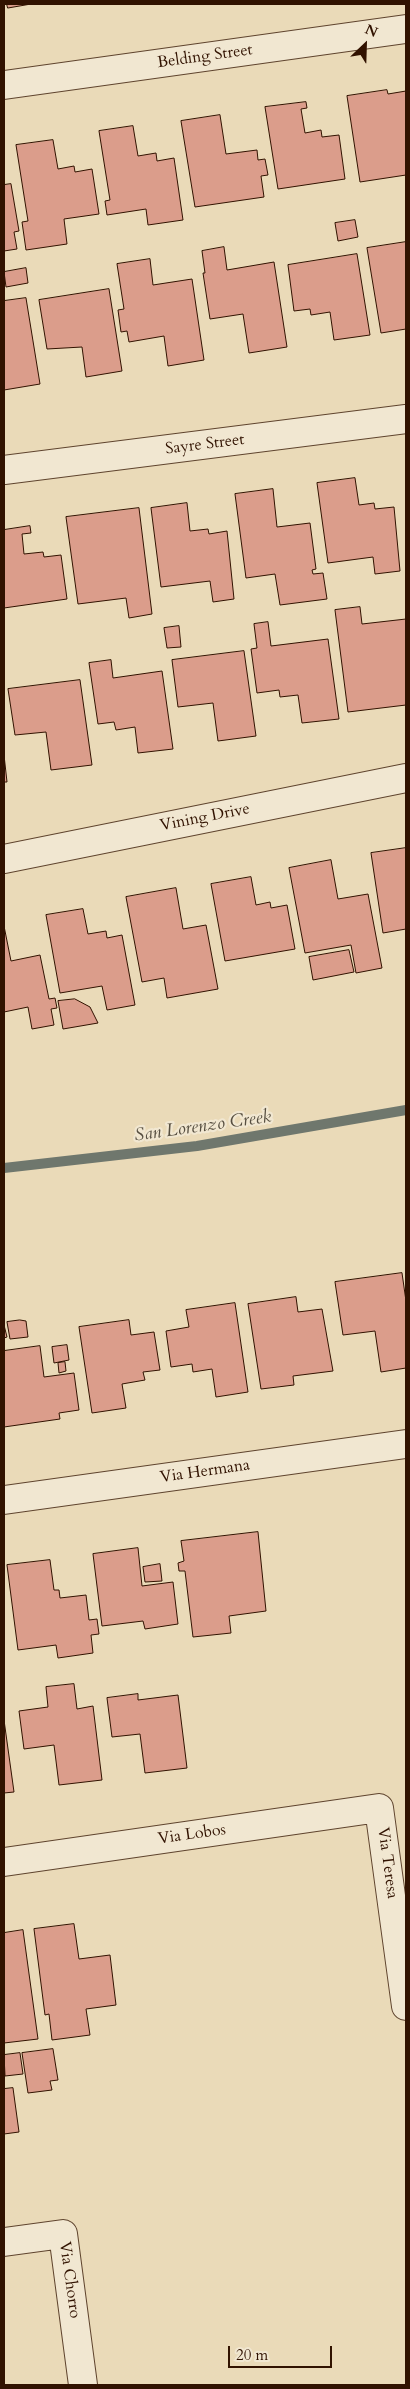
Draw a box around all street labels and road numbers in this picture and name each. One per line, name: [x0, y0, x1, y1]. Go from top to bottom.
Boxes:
street label: Belding Street: [156, 41, 254, 73]
street label: Sayre Street: [164, 431, 246, 459]
street label: Vining Drive: [159, 800, 251, 836]
street label: Via Hermana: [159, 1456, 251, 1488]
street label: Via Lobos: [157, 1821, 227, 1849]
street label: Via Teresa: [372, 1826, 402, 1900]
street label: Via Chorro: [54, 2240, 84, 2320]

